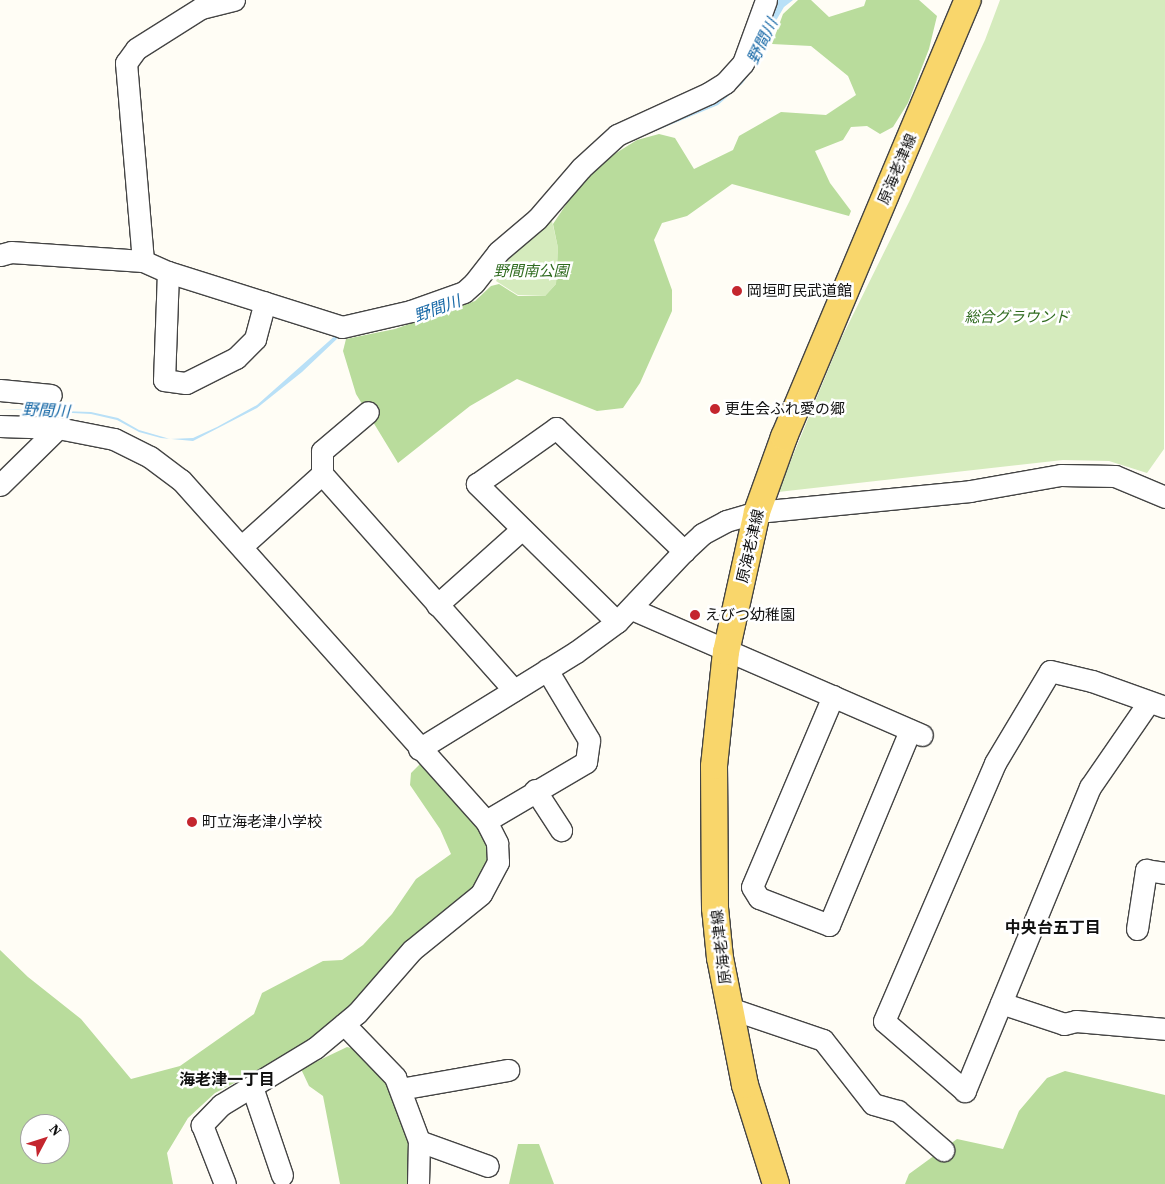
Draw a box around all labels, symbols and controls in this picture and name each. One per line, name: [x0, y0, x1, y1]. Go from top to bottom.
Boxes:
water label: 野間川: [743, 15, 781, 67]
street label: 原海老津線: [874, 131, 920, 207]
park label: 野間南公園: [494, 262, 568, 280]
place label: 岡垣町民武道館: [747, 282, 852, 300]
marker: 岡垣町民武道館: [731, 285, 743, 297]
water label: 野間川: [411, 291, 463, 325]
park label: 総合グラウンド: [965, 308, 1069, 326]
water label: 野間川: [22, 399, 70, 421]
place label: 更生会ふれ愛の郷: [725, 400, 845, 418]
marker: 更生会ふれ愛の郷: [709, 403, 721, 415]
street label: 原海老津線: [733, 507, 767, 585]
place label: えびつ幼稚園: [705, 606, 795, 624]
marker: えびつ幼稚園: [689, 609, 701, 621]
place label: 町立海老津小学校: [202, 813, 322, 831]
marker: 町立海老津小学校: [186, 816, 198, 828]
street label: 原海老津線: [707, 909, 735, 985]
district label: 中央台五丁目: [1005, 917, 1101, 937]
district label: 海老津一丁目: [179, 1069, 275, 1089]
north arrow: [20, 1114, 70, 1164]
text: N: [45, 1120, 67, 1140]

